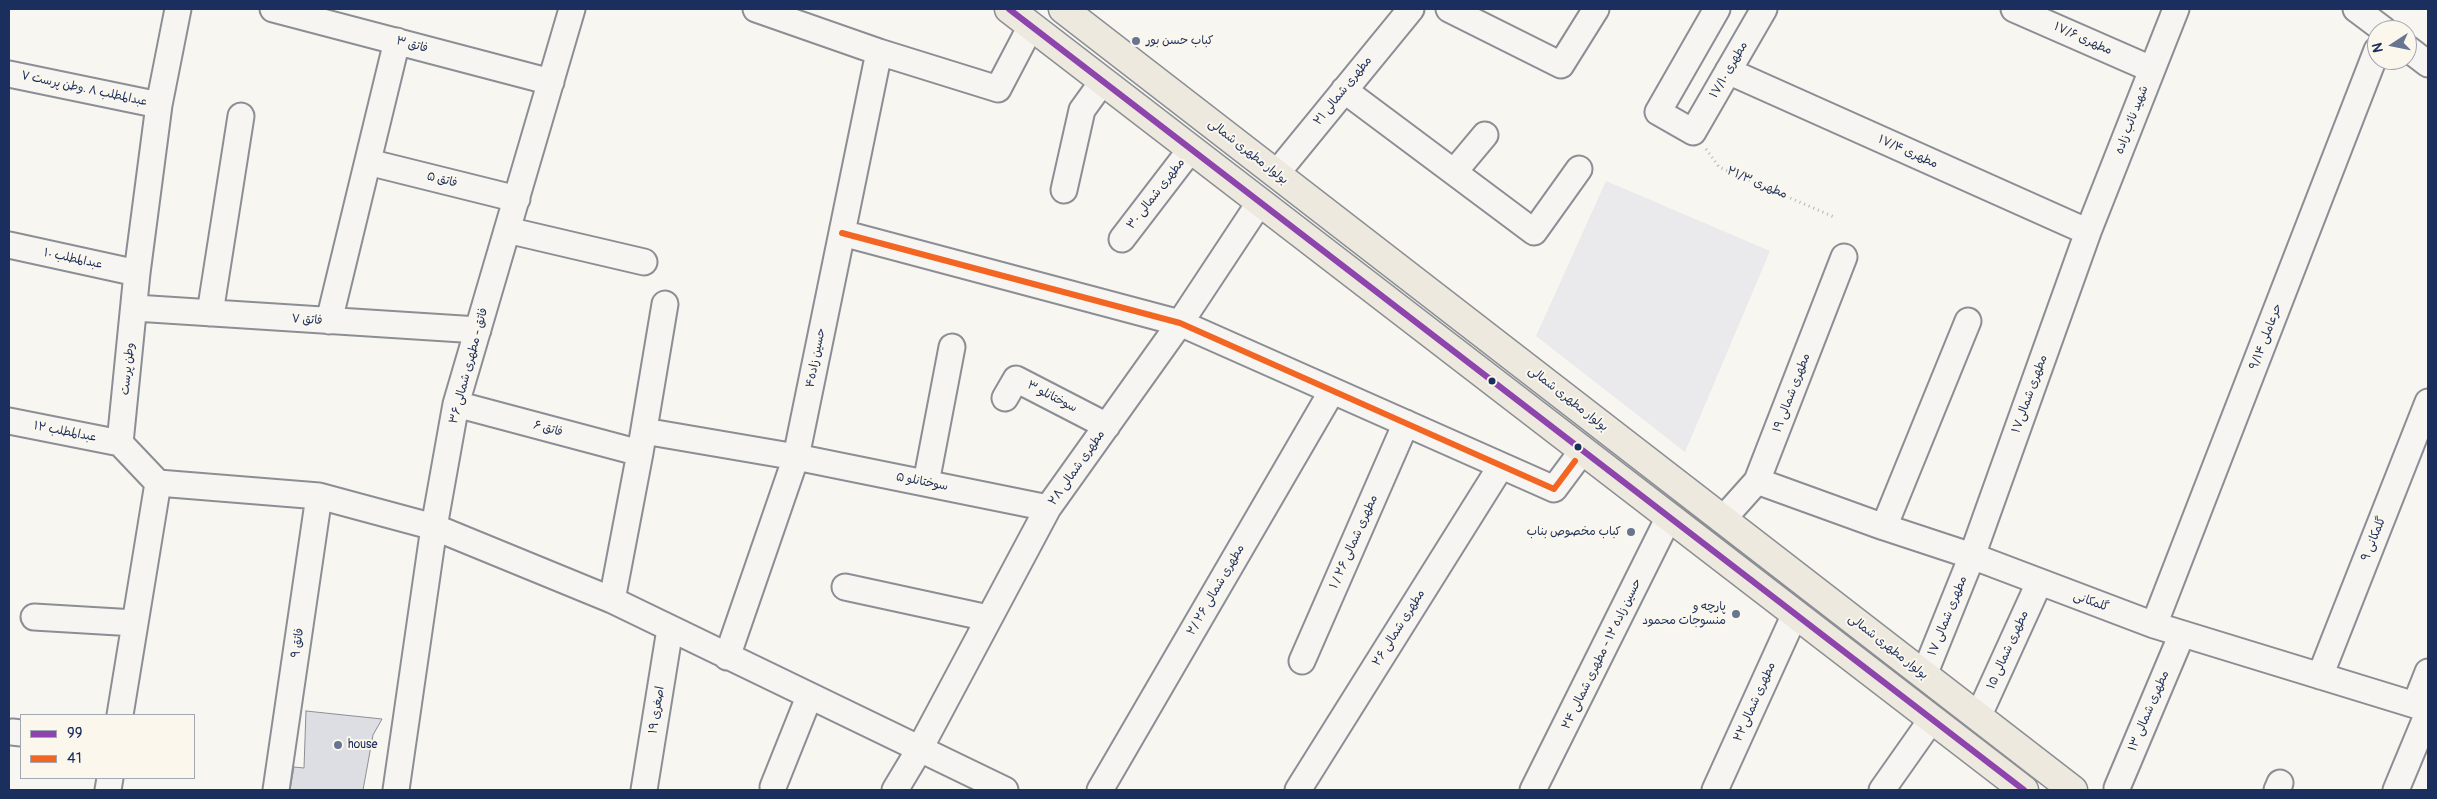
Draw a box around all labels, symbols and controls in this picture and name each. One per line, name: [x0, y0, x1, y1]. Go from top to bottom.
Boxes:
street label: مطهری ۱۷/۶: [2052, 20, 2114, 58]
north arrow: [2367, 20, 2417, 70]
street label: فاتق ۳: [394, 34, 430, 56]
place label: كباب حسن بور: [1146, 34, 1213, 48]
marker: كباب حسن بور: [1130, 35, 1142, 47]
street label: مطهری ۱۷/۱۰: [1707, 39, 1751, 101]
text: N: [2369, 41, 2387, 54]
street label: مطهری شمالی ۲۱: [1311, 54, 1375, 128]
street label: عبدالمطلب ۸ .وطن پرست ۷: [20, 69, 148, 109]
street label: شهید نائب زاده: [2112, 84, 2152, 156]
street label: بولوار مطهری شمالی: [1205, 116, 1291, 188]
street label: مطهری ۱۷/۴: [1876, 132, 1940, 172]
street label: مطهری شمالی ۳۰: [1124, 156, 1188, 232]
street label: مطهری ۲۱/۳: [1725, 164, 1789, 202]
street label: فاتق ۵: [425, 169, 459, 191]
street label: عبدالمطلب ۱۰: [42, 246, 104, 272]
street label: حرعاملی ۹/۱۴: [2247, 302, 2285, 372]
street label: فاتق - مطهری شمالی ۳۶: [447, 306, 491, 426]
street label: فاتق ۷: [291, 312, 323, 328]
street label: حسین زاده۴: [803, 327, 829, 389]
street label: وطن پرست: [118, 342, 138, 396]
street label: مطهری شمالی ۱۹: [1770, 351, 1814, 435]
street label: مطهری شمالی۱۷: [2009, 353, 2051, 435]
street label: بولوار مطهری شمالی: [1525, 363, 1611, 435]
unlabelled marker: [1487, 376, 1497, 386]
street label: سوختانلو ۳: [1024, 378, 1080, 416]
street label: فاتق ۶: [532, 418, 564, 440]
street label: عبدالمطلب ۱۲: [32, 419, 98, 445]
street label: مطهری شمالی ۲۸: [1046, 428, 1108, 508]
unlabelled marker: [1573, 442, 1583, 452]
street label: سوختانلو ۵: [895, 470, 949, 494]
street label: مطهری شمالی ۲۶ / ۱: [1327, 493, 1381, 591]
street label: گلمکانی ۹: [2359, 515, 2389, 563]
place label: كباب مخصوص بناب: [1527, 525, 1621, 539]
marker: كباب مخصوص بناب: [1625, 526, 1637, 538]
street label: مطهری شمالی ۲۶ /۲: [1184, 542, 1248, 638]
street label: مطهری شمالی ۱۷: [1925, 574, 1971, 658]
street label: حسین زاده ۱۲ - مطهری شمالی ۲۴: [1559, 576, 1645, 732]
street label: مطهری شمالی ۲۶: [1370, 587, 1428, 669]
street label: گلمکانی: [2071, 589, 2111, 615]
place label: پارچه و منسوجات محمود: [1642, 600, 1726, 628]
marker: پارچه و منسوجات محمود: [1730, 608, 1742, 620]
street label: مطهری شمالی ۱۵: [1984, 608, 2032, 692]
street label: بولوار مطهری شمالی: [1845, 611, 1931, 683]
street label: فاتق ۹: [289, 627, 307, 659]
street label: مطهری شمالی۲۲: [1731, 660, 1779, 744]
street label: مطهری شمالی ۱۳: [2126, 668, 2172, 754]
street label: اصغری ۱۹: [646, 685, 668, 735]
legend: [20, 714, 195, 779]
text: 99: [67, 724, 82, 743]
place label: house: [348, 738, 377, 752]
marker: house: [332, 739, 344, 751]
text: 41: [67, 749, 82, 768]

